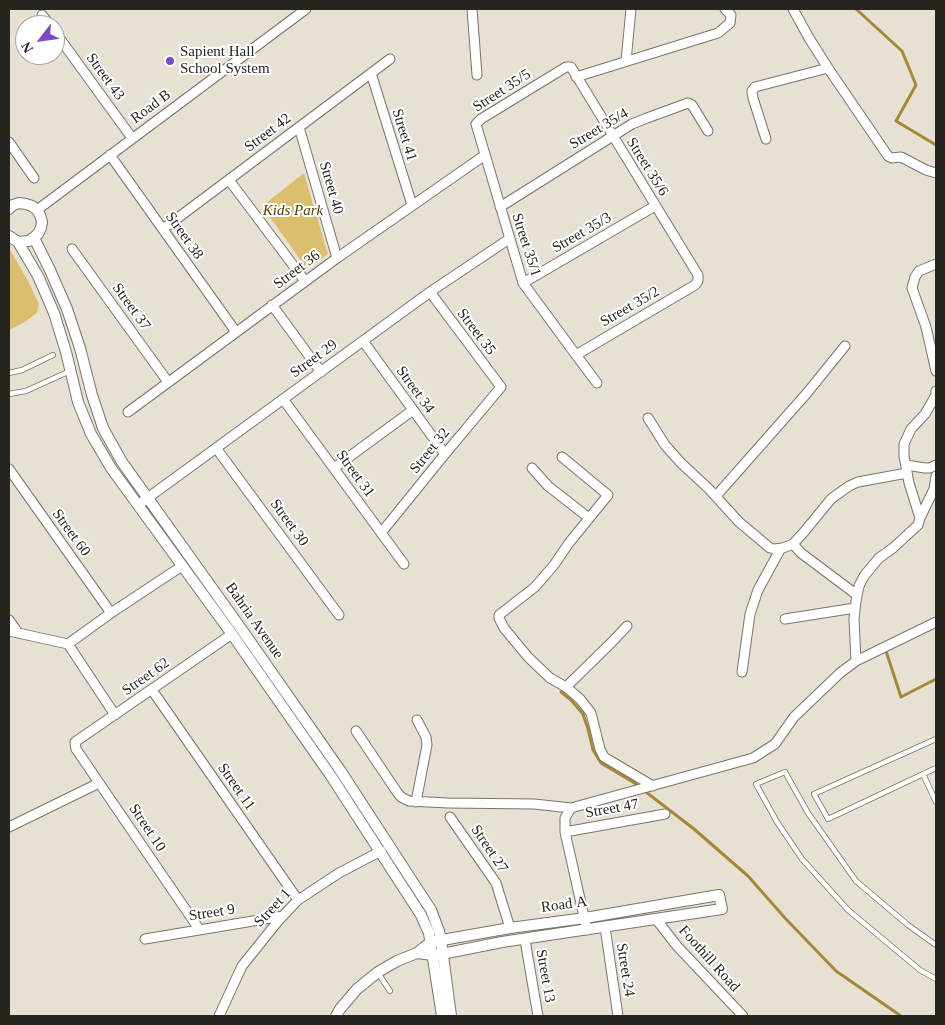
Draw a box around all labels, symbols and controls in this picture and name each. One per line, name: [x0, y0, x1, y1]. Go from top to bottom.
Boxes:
north arrow: [15, 15, 65, 65]
text: N: [18, 39, 36, 55]
place label: Sapient Hall School System: [180, 43, 270, 78]
street label: Street 43: [82, 50, 128, 104]
marker: Sapient Hall School System: [164, 55, 176, 67]
street label: Street 35/5: [470, 66, 534, 116]
street label: Road B: [127, 86, 175, 128]
street label: Street 35/4: [566, 104, 632, 154]
street label: Street 41: [388, 107, 420, 163]
street label: Street 42: [241, 110, 295, 156]
street label: Street 35/6: [622, 134, 672, 200]
street label: Street 40: [315, 160, 347, 216]
park label: Kids Park: [263, 202, 323, 220]
street label: Street 38: [161, 209, 207, 263]
street label: Street 35/3: [549, 209, 615, 257]
street label: Street 35/1: [507, 211, 545, 279]
street label: Street 36: [270, 247, 324, 293]
street label: Street 37: [108, 280, 154, 334]
street label: Street 35/2: [597, 283, 663, 331]
street label: Street 35: [453, 305, 499, 359]
street label: Street 29: [287, 336, 341, 382]
street label: Street 34: [392, 363, 438, 417]
street label: Street 32: [406, 424, 454, 478]
street label: Street 31: [332, 447, 378, 501]
street label: Street 30: [266, 496, 312, 550]
street label: Street 60: [48, 506, 94, 560]
street label: Bahria Avenue: [221, 579, 287, 663]
street label: Street 62: [119, 654, 173, 700]
street label: Street 11: [213, 760, 259, 814]
street label: Street 47: [584, 795, 640, 823]
street label: Street 10: [125, 801, 169, 855]
street label: Street 27: [467, 822, 511, 876]
street label: Street 1: [251, 885, 295, 931]
street label: Road A: [540, 893, 588, 917]
street label: Street 9: [188, 900, 236, 926]
street label: Foothill Road: [675, 922, 743, 996]
street label: Street 24: [612, 942, 638, 998]
street label: Street 13: [531, 948, 559, 1004]

